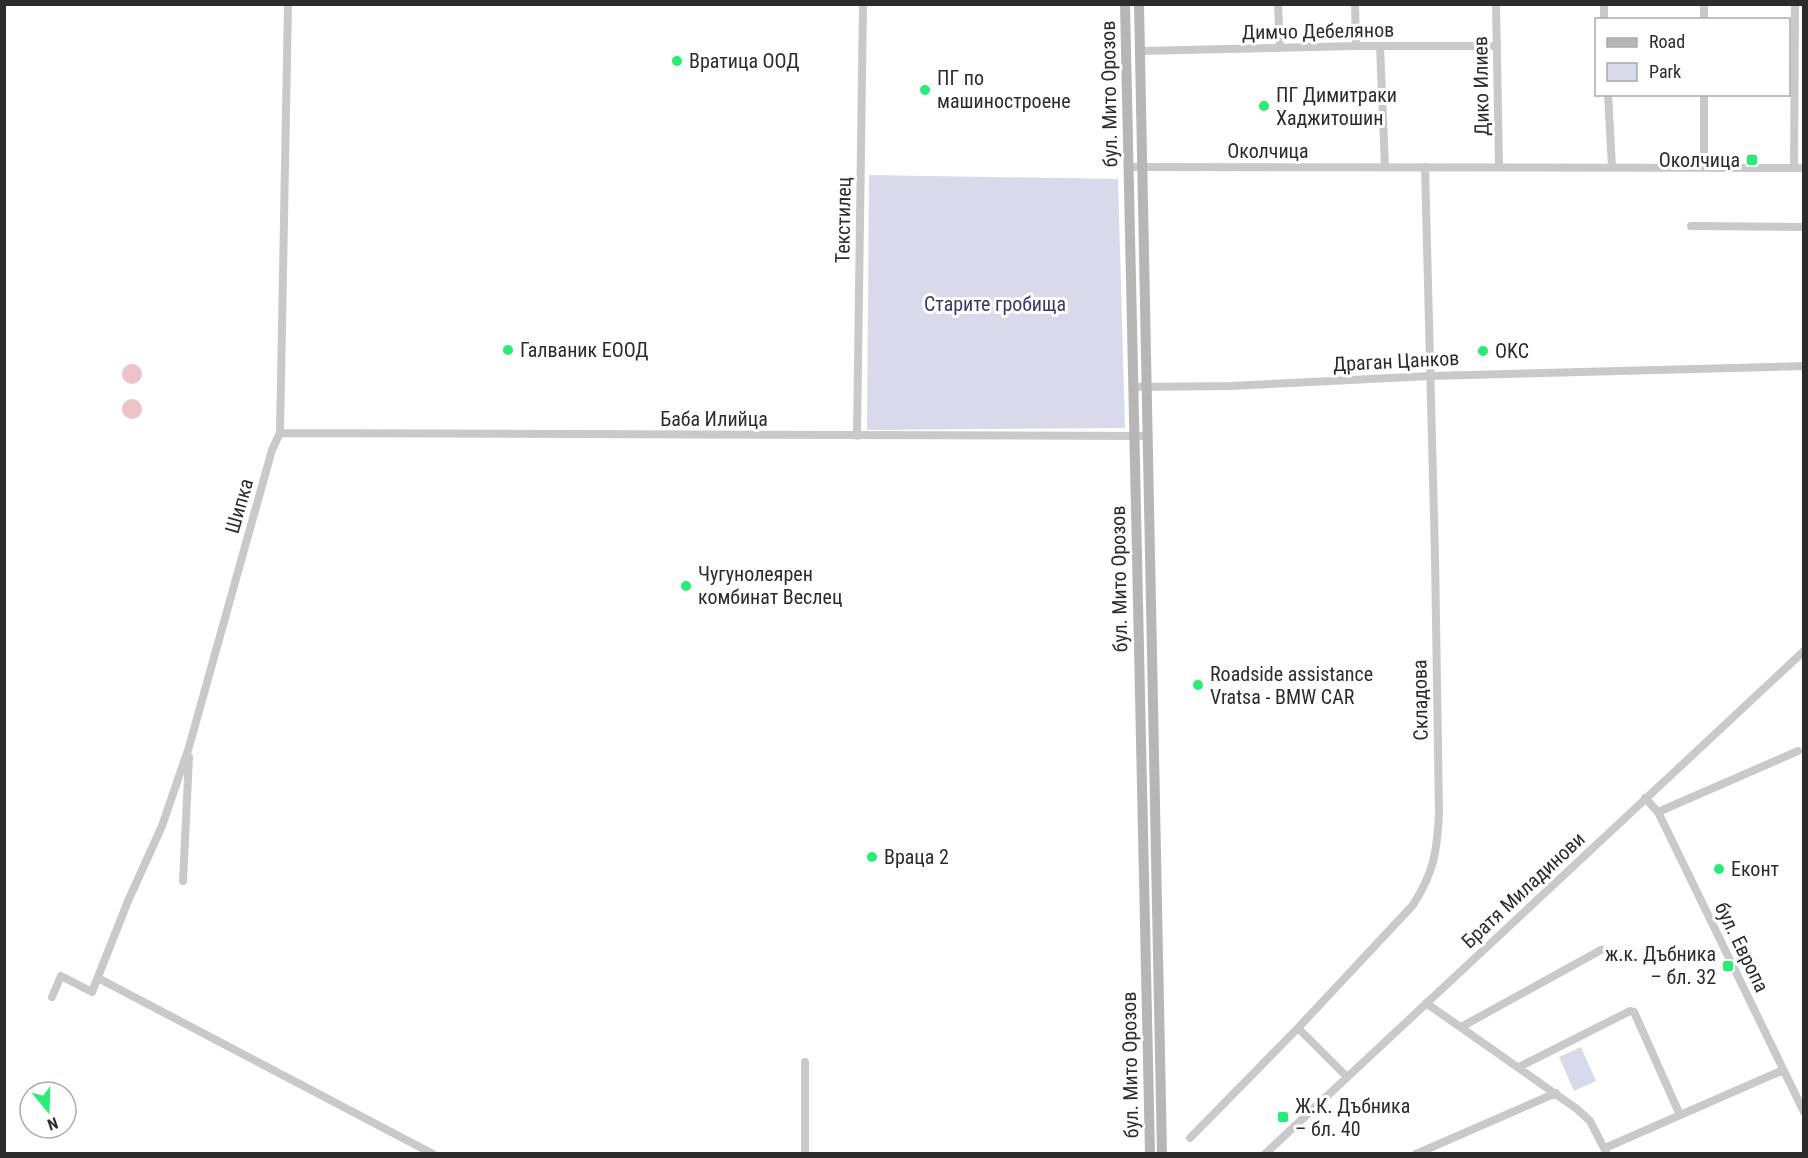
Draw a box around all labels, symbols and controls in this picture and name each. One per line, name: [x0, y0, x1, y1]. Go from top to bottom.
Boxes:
street label: Димчо Дебелянов: [1242, 18, 1394, 44]
legend: [1595, 18, 1790, 96]
street label: бул. Мито Орозов: [1096, 20, 1122, 168]
text: Road: [1649, 31, 1685, 52]
street label: Дико Илиев: [1468, 36, 1494, 136]
place label: Вратица ООД: [689, 49, 799, 73]
marker: Вратица ООД: [670, 54, 684, 68]
text: Park: [1649, 61, 1681, 82]
place label: ПГ по машиностроене: [937, 66, 1071, 113]
marker: ПГ по машиностроене: [918, 83, 932, 97]
place label: ПГ Димитраки Хаджитошин: [1276, 83, 1397, 130]
marker: ПГ Димитраки Хаджитошин: [1257, 99, 1271, 113]
street label: Околчица: [1227, 139, 1309, 163]
place label: Околчица: [1659, 148, 1740, 172]
marker: Околчица: [1745, 153, 1759, 167]
street label: Текстилец: [830, 177, 856, 263]
park label: Старите гробища: [924, 292, 1066, 316]
place label: Галваник ЕООД: [520, 338, 649, 362]
place label: OKC: [1495, 339, 1529, 363]
marker: Галваник ЕООД: [501, 343, 515, 357]
marker: OKC: [1476, 344, 1490, 358]
street label: Драган Цанков: [1332, 346, 1460, 376]
street label: Баба Илийца: [660, 407, 768, 431]
street label: Шипка: [220, 476, 258, 536]
street label: бул. Мито Орозов: [1106, 505, 1132, 653]
place label: Чугунолеярен комбинат Веслец: [698, 562, 842, 609]
marker: Чугунолеярен комбинат Веслец: [679, 579, 693, 593]
street label: Складова: [1407, 659, 1433, 741]
place label: Roadside assistance Vratsa - BMW CAR: [1210, 662, 1373, 709]
marker: Roadside assistance Vratsa - BMW CAR: [1191, 678, 1205, 692]
street label: Братя Миладинови: [1456, 827, 1590, 953]
place label: Враца 2: [884, 845, 949, 869]
marker: Враца 2: [865, 850, 879, 864]
place label: Еконт: [1731, 857, 1779, 881]
marker: Еконт: [1712, 862, 1726, 876]
street label: бул. Европа: [1710, 898, 1774, 996]
place label: ж.к. Дъбника – бл. 32: [1605, 942, 1716, 989]
marker: ж.к. Дъбника – бл. 32: [1721, 959, 1735, 973]
street label: бул. Мито Орозов: [1117, 991, 1143, 1139]
north arrow: [18, 1080, 78, 1140]
place label: Ж.К. Дъбника – бл. 40: [1295, 1094, 1410, 1141]
marker: Ж.К. Дъбника – бл. 40: [1276, 1110, 1290, 1124]
text: N: [45, 1113, 60, 1134]

